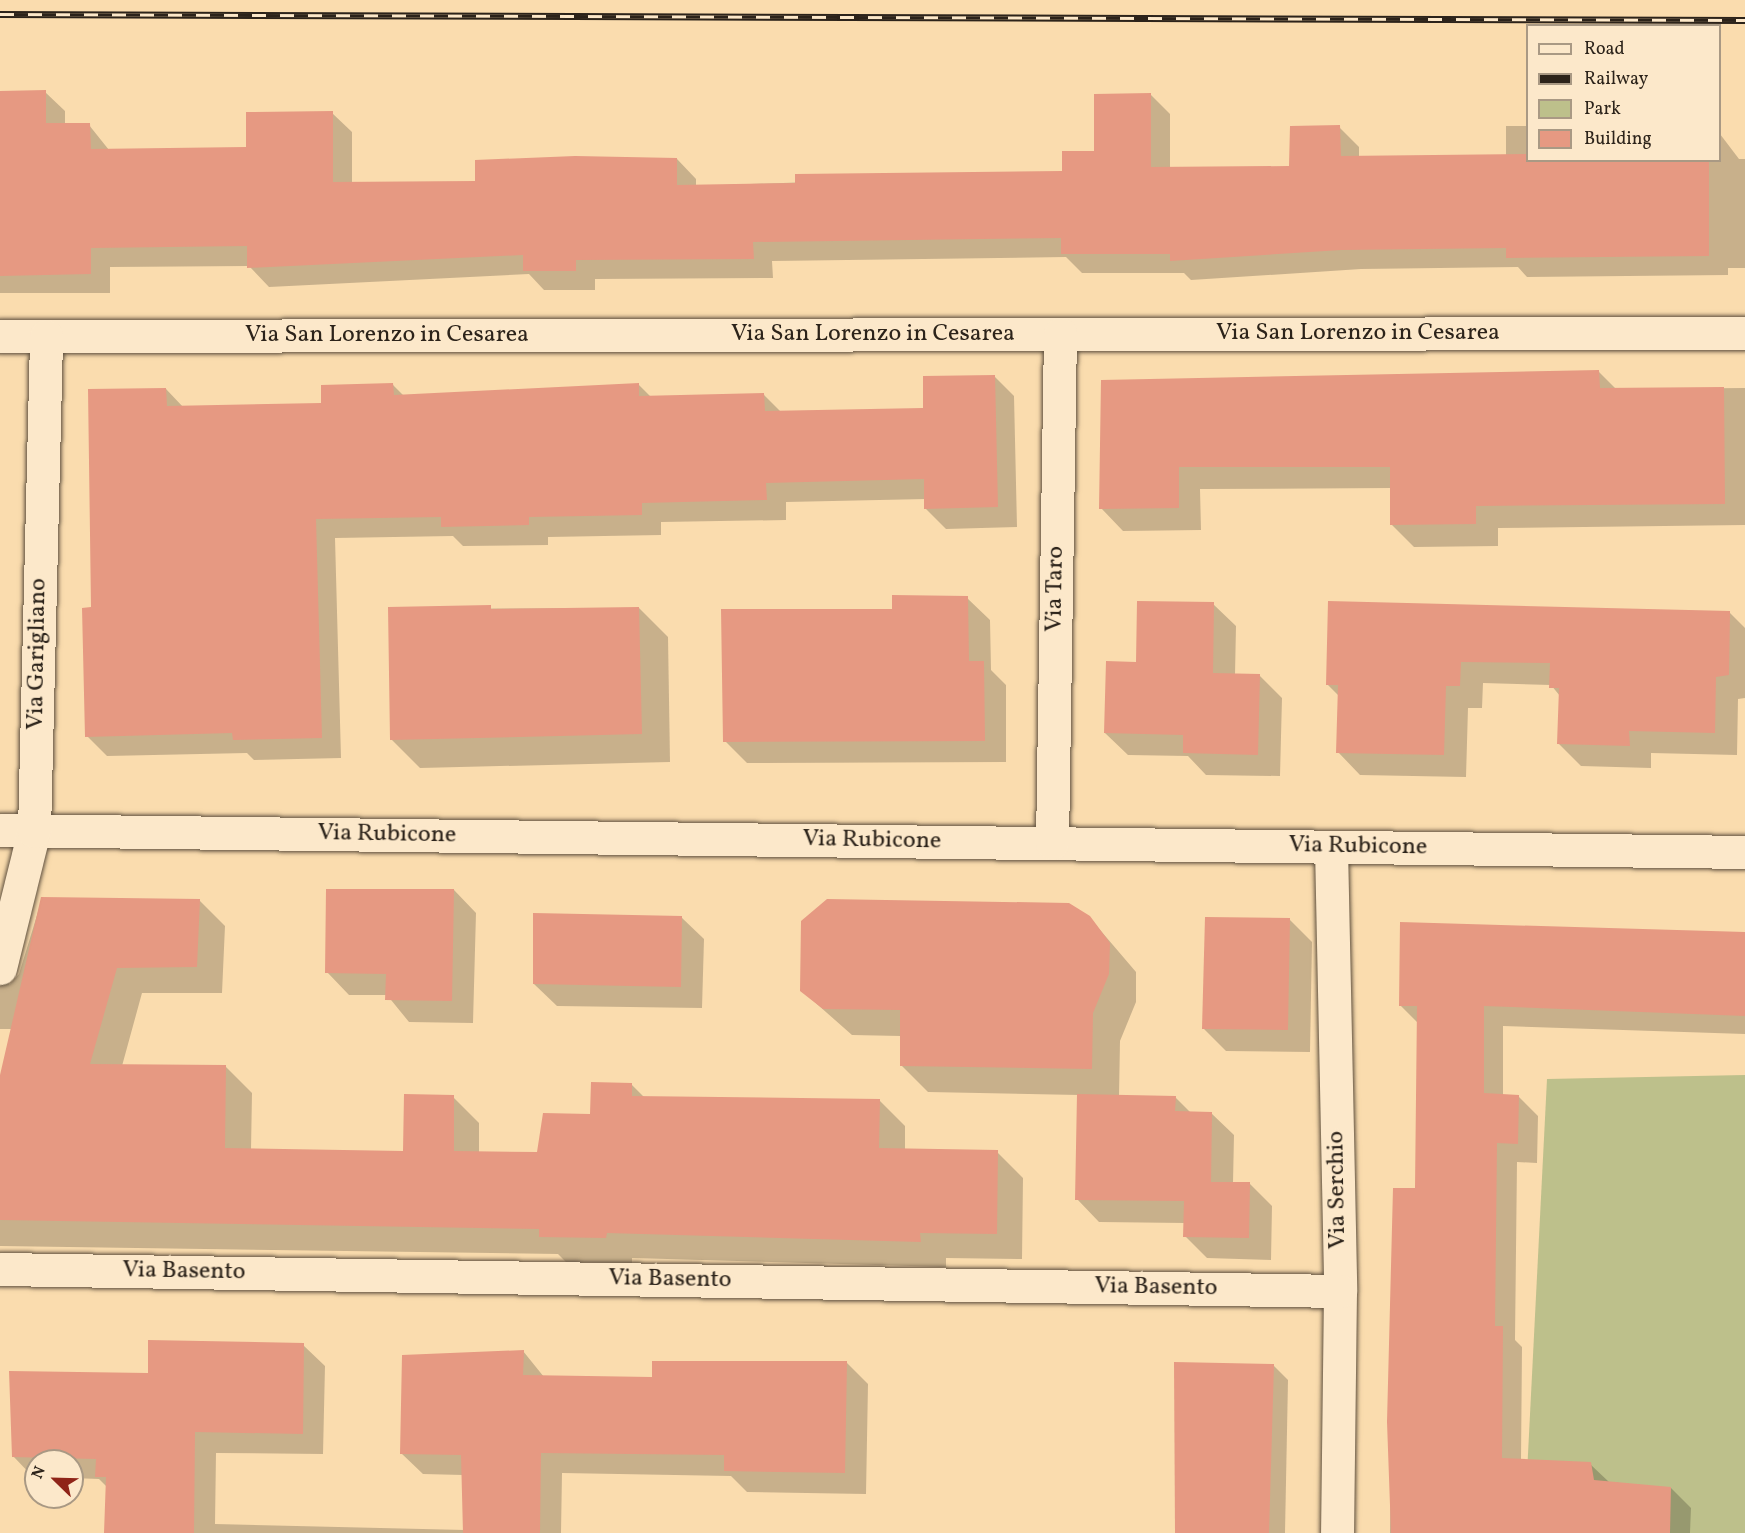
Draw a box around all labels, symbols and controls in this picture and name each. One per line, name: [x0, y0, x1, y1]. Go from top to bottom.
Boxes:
legend: [1526, 24, 1721, 162]
text: Road: [1584, 37, 1625, 62]
text: Railway: [1584, 67, 1648, 92]
text: Park: [1584, 97, 1621, 122]
text: Building: [1584, 127, 1652, 152]
street label: Via San Lorenzo in Cesarea: [1216, 320, 1500, 348]
street label: Via San Lorenzo in Cesarea: [731, 321, 1015, 349]
street label: Via San Lorenzo in Cesarea: [245, 322, 529, 350]
street label: Via Taro: [1041, 545, 1071, 633]
street label: Via Garigliano: [22, 578, 54, 730]
street label: Via Rubicone: [317, 819, 457, 851]
street label: Via Rubicone: [802, 825, 942, 857]
street label: Via Rubicone: [1288, 831, 1428, 863]
street label: Via Serchio: [1323, 1131, 1353, 1249]
street label: Via Basento: [122, 1257, 246, 1287]
street label: Via Basento: [608, 1265, 732, 1295]
street label: Via Basento: [1094, 1273, 1218, 1303]
north arrow: [24, 1449, 84, 1509]
text: N: [27, 1463, 52, 1482]

